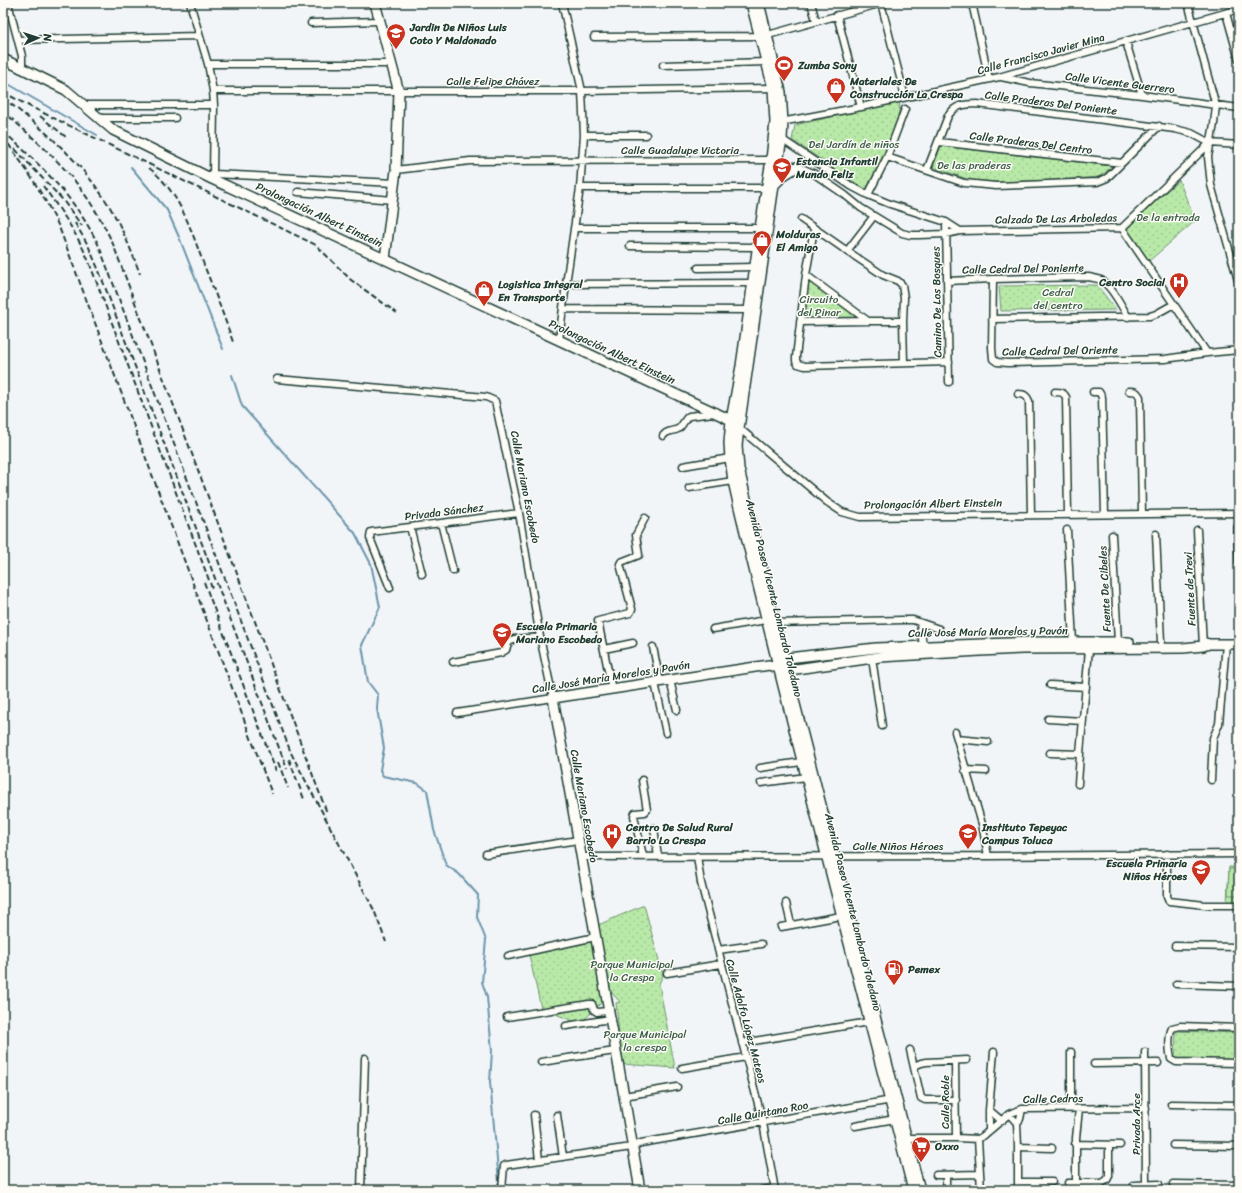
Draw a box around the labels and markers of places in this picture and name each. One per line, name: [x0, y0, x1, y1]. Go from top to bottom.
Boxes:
place label: Jardin De Niños Luis Coto Y Maldonado: [409, 18, 508, 50]
school or university icon: Jardin De Niños Luis Coto Y Maldonado: [385, 22, 407, 50]
sports icon: Zumba Sony: [773, 54, 795, 82]
place label: Zumba Sony: [797, 56, 857, 75]
place label: Materiales De Construcción La Crespa: [849, 72, 963, 104]
shop icon: Materiales De Construcción La Crespa: [825, 76, 847, 104]
place label: Estancia Infantil Mundo Feliz: [795, 152, 879, 184]
school or university icon: Estancia Infantil Mundo Feliz: [771, 156, 793, 184]
place label: Molduras El Amigo: [775, 225, 821, 257]
shop icon: Molduras El Amigo: [751, 229, 773, 257]
hospital icon: Centro Social: [1168, 271, 1190, 299]
place label: Centro Social: [1098, 273, 1166, 292]
place label: Logistica Integral En Transporte: [498, 275, 584, 307]
shop icon: Logistica Integral En Transporte: [473, 279, 495, 307]
place label: Escuela Primaria Mariano Escobedo: [515, 617, 603, 649]
school or university icon: Escuela Primaria Mariano Escobedo: [491, 621, 513, 649]
place label: Centro De Salud Rural Barrio La Crespa: [625, 818, 734, 850]
place label: Instituto Tepeyac Campus Toluca: [981, 818, 1068, 850]
hospital icon: Centro De Salud Rural Barrio La Crespa: [601, 822, 623, 850]
school or university icon: Instituto Tepeyac Campus Toluca: [957, 822, 979, 850]
place label: Escuela Primaria Niños Héroes: [1106, 854, 1187, 886]
school or university icon: Escuela Primaria Niños Héroes: [1190, 858, 1212, 886]
fuel station icon: Pemex: [883, 958, 905, 986]
place label: Pemex: [908, 960, 940, 979]
supermarket icon: Oxxo: [910, 1135, 932, 1163]
place label: Oxxo: [934, 1137, 959, 1156]

